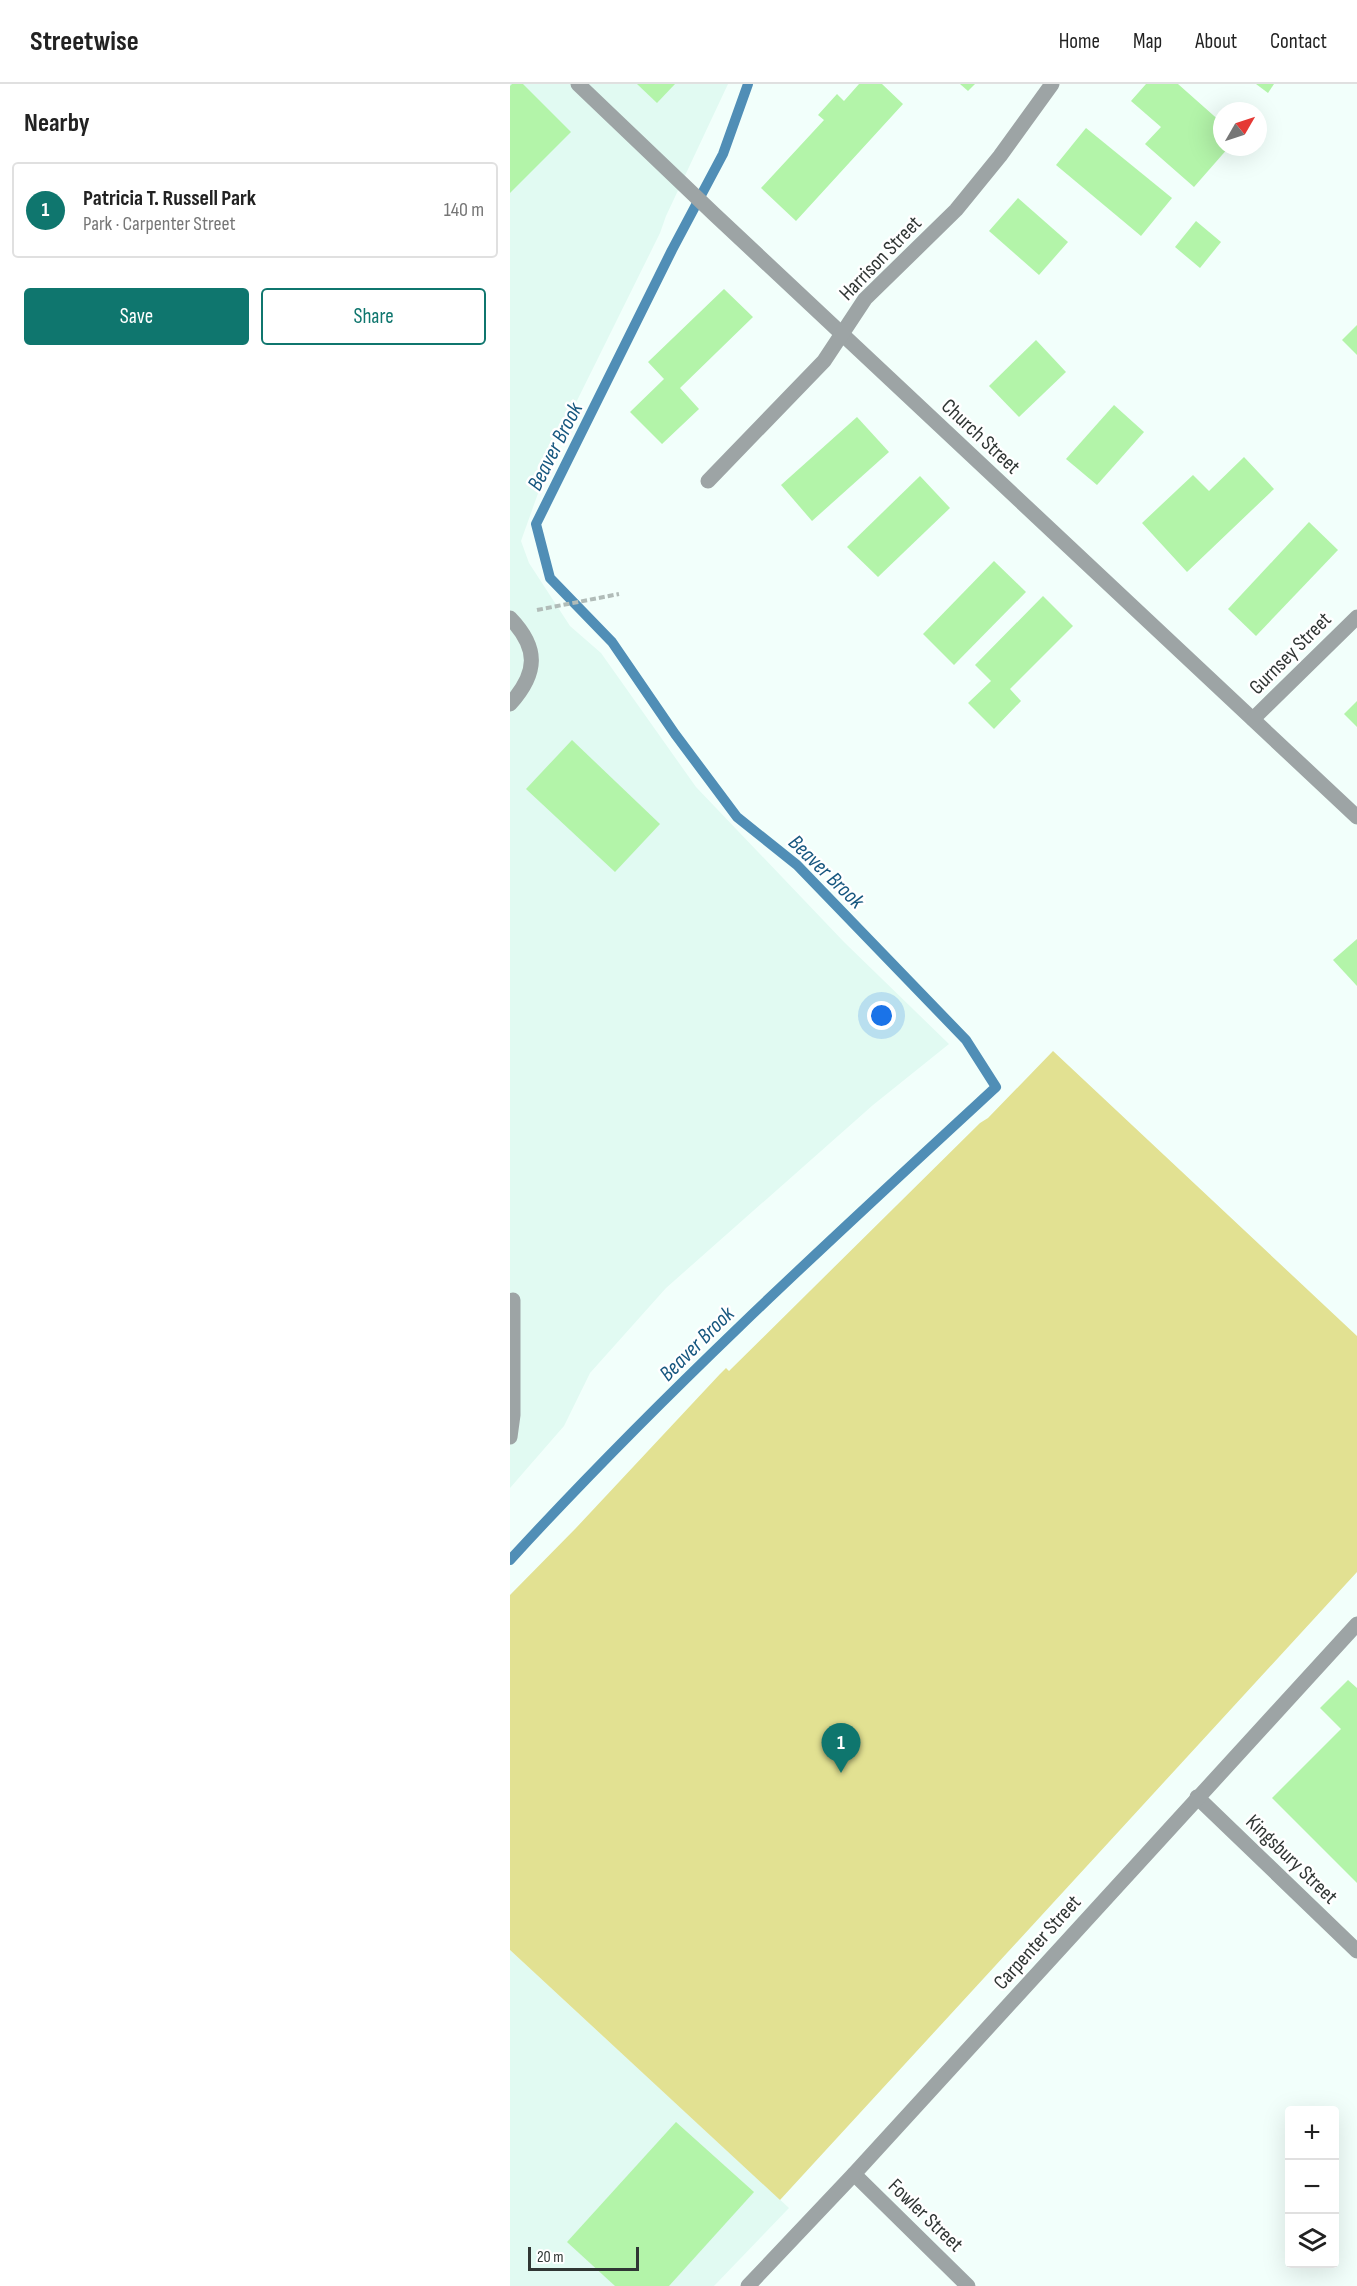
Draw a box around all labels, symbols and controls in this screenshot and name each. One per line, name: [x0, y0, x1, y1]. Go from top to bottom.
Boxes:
text: Streetwise: [30, 25, 139, 58]
text: Home: [1059, 29, 1100, 54]
text: Map: [1133, 29, 1162, 54]
text: About: [1195, 29, 1237, 54]
text: Contact: [1270, 29, 1327, 54]
north arrow: [1213, 102, 1267, 156]
text: Nearby: [24, 108, 90, 139]
text: Patricia T. Russell Park: [83, 185, 256, 212]
text: 1: [42, 198, 49, 222]
text: 140 m: [444, 198, 484, 222]
street label: Harrison Street: [834, 211, 927, 306]
text: Park · Carpenter Street: [83, 212, 236, 236]
button: Save: [24, 288, 249, 345]
button: Share: [261, 288, 486, 345]
street label: Church Street: [936, 394, 1025, 479]
water label: Beaver Brook: [522, 398, 589, 495]
street label: Gurnsey Street: [1244, 607, 1337, 700]
water label: Beaver Brook: [782, 829, 870, 915]
your location: [867, 1001, 896, 1030]
water label: Beaver Brook: [654, 1300, 741, 1387]
pin: 1: [822, 1724, 860, 1773]
street label: Kingsbury Street: [1241, 1809, 1343, 1909]
street label: Carpenter Street: [988, 1890, 1086, 1995]
map controls: [1285, 2106, 1339, 2268]
button: +: [1285, 2106, 1339, 2160]
button: −: [1285, 2160, 1339, 2214]
street label: Fowler Street: [883, 2174, 968, 2257]
button: layers: [1285, 2214, 1339, 2268]
scale bar: [528, 2244, 639, 2272]
text: 20 m: [537, 2248, 564, 2267]

